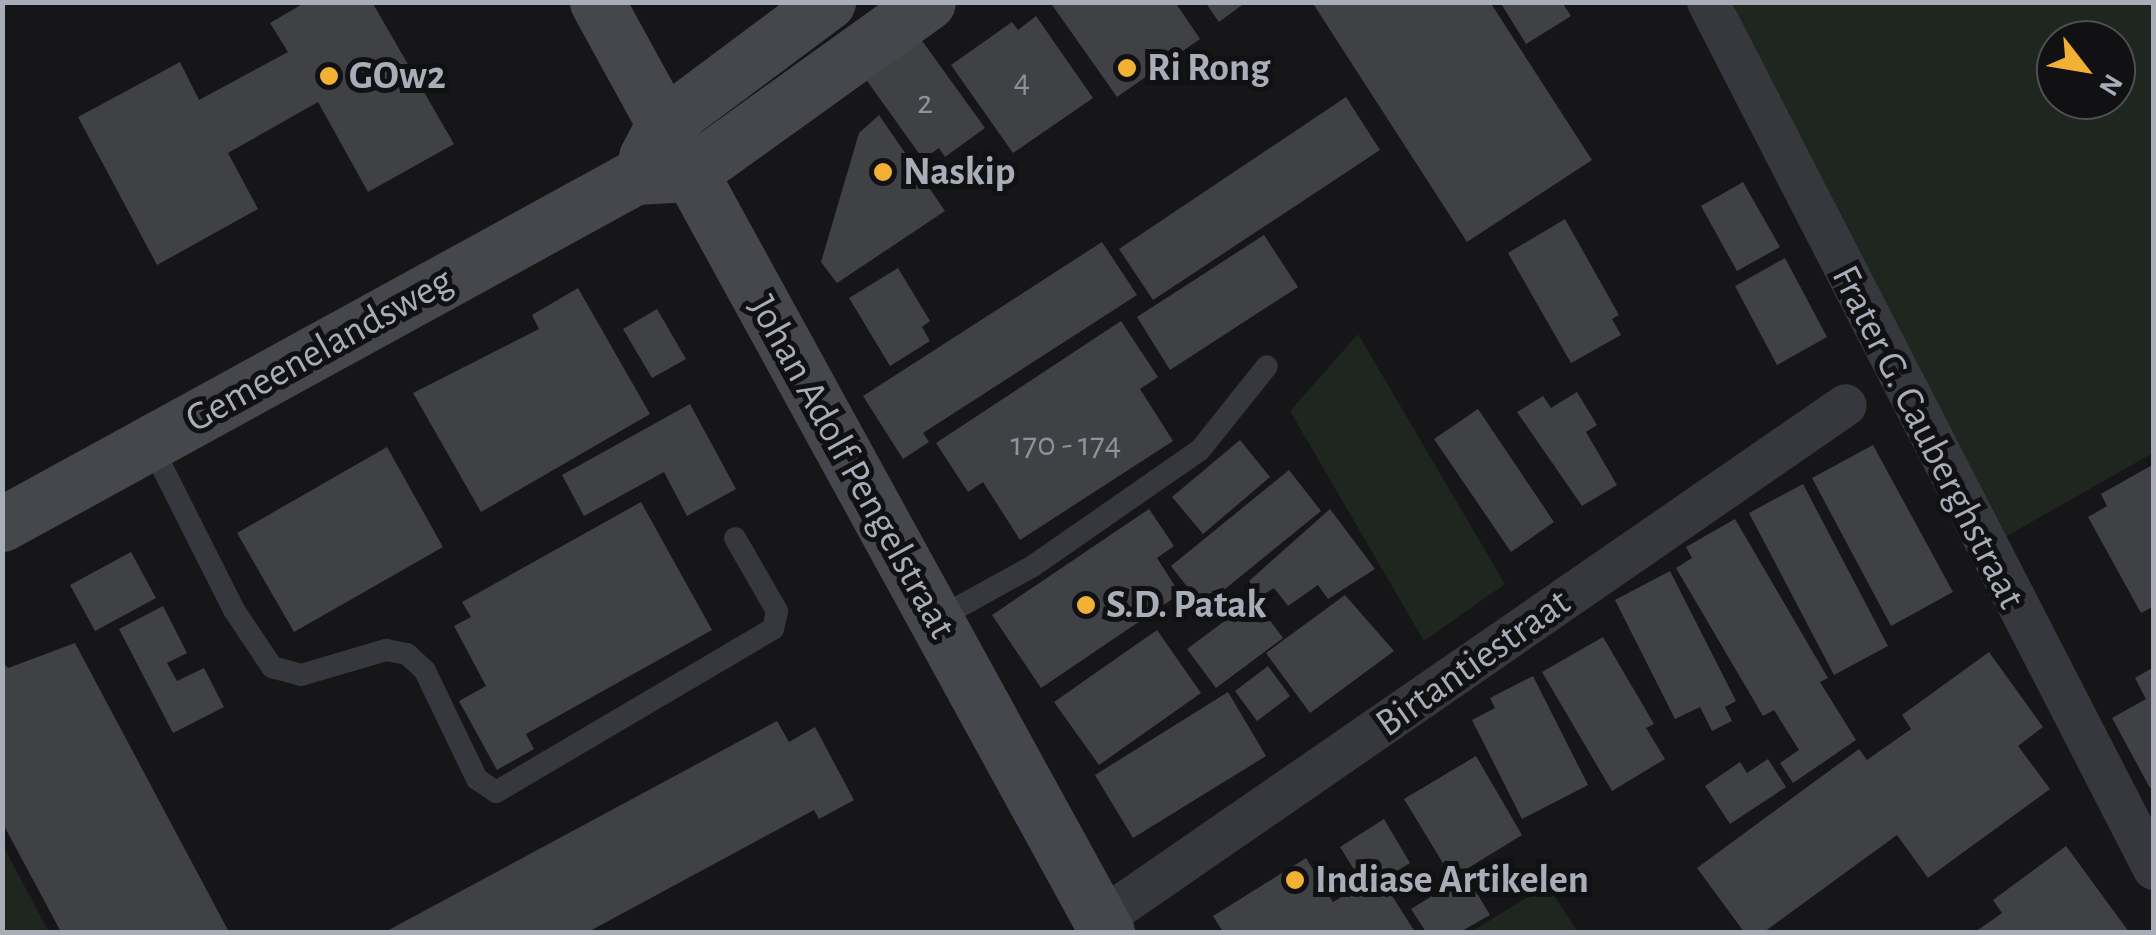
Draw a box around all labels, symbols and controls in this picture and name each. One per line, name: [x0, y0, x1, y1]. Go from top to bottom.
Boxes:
north arrow: [2036, 20, 2136, 120]
place label: Ri Rong: [1147, 44, 1270, 92]
place label: GOw2: [349, 52, 446, 100]
marker: Ri Rong: [1116, 57, 1138, 79]
house number: 4: [1014, 61, 1030, 103]
marker: GOw2: [318, 65, 340, 87]
text: N: [2093, 69, 2127, 100]
house number: 2: [917, 82, 933, 124]
place label: Naskip: [903, 148, 1016, 196]
marker: Naskip: [872, 161, 894, 183]
street label: Gemeenelandsweg: [177, 257, 461, 443]
street label: Frater G. Cauberghstraat: [1821, 257, 2035, 617]
street label: Johan Adolf Pengelstraat: [738, 287, 966, 647]
house number: 170 - 174: [1011, 424, 1121, 466]
street label: Birtantiestraat: [1367, 578, 1579, 748]
place label: S.D. Patak: [1106, 581, 1266, 629]
marker: S.D. Patak: [1075, 594, 1097, 616]
place label: Indiase Artikelen: [1315, 856, 1589, 904]
marker: Indiase Artikelen: [1284, 869, 1306, 891]

